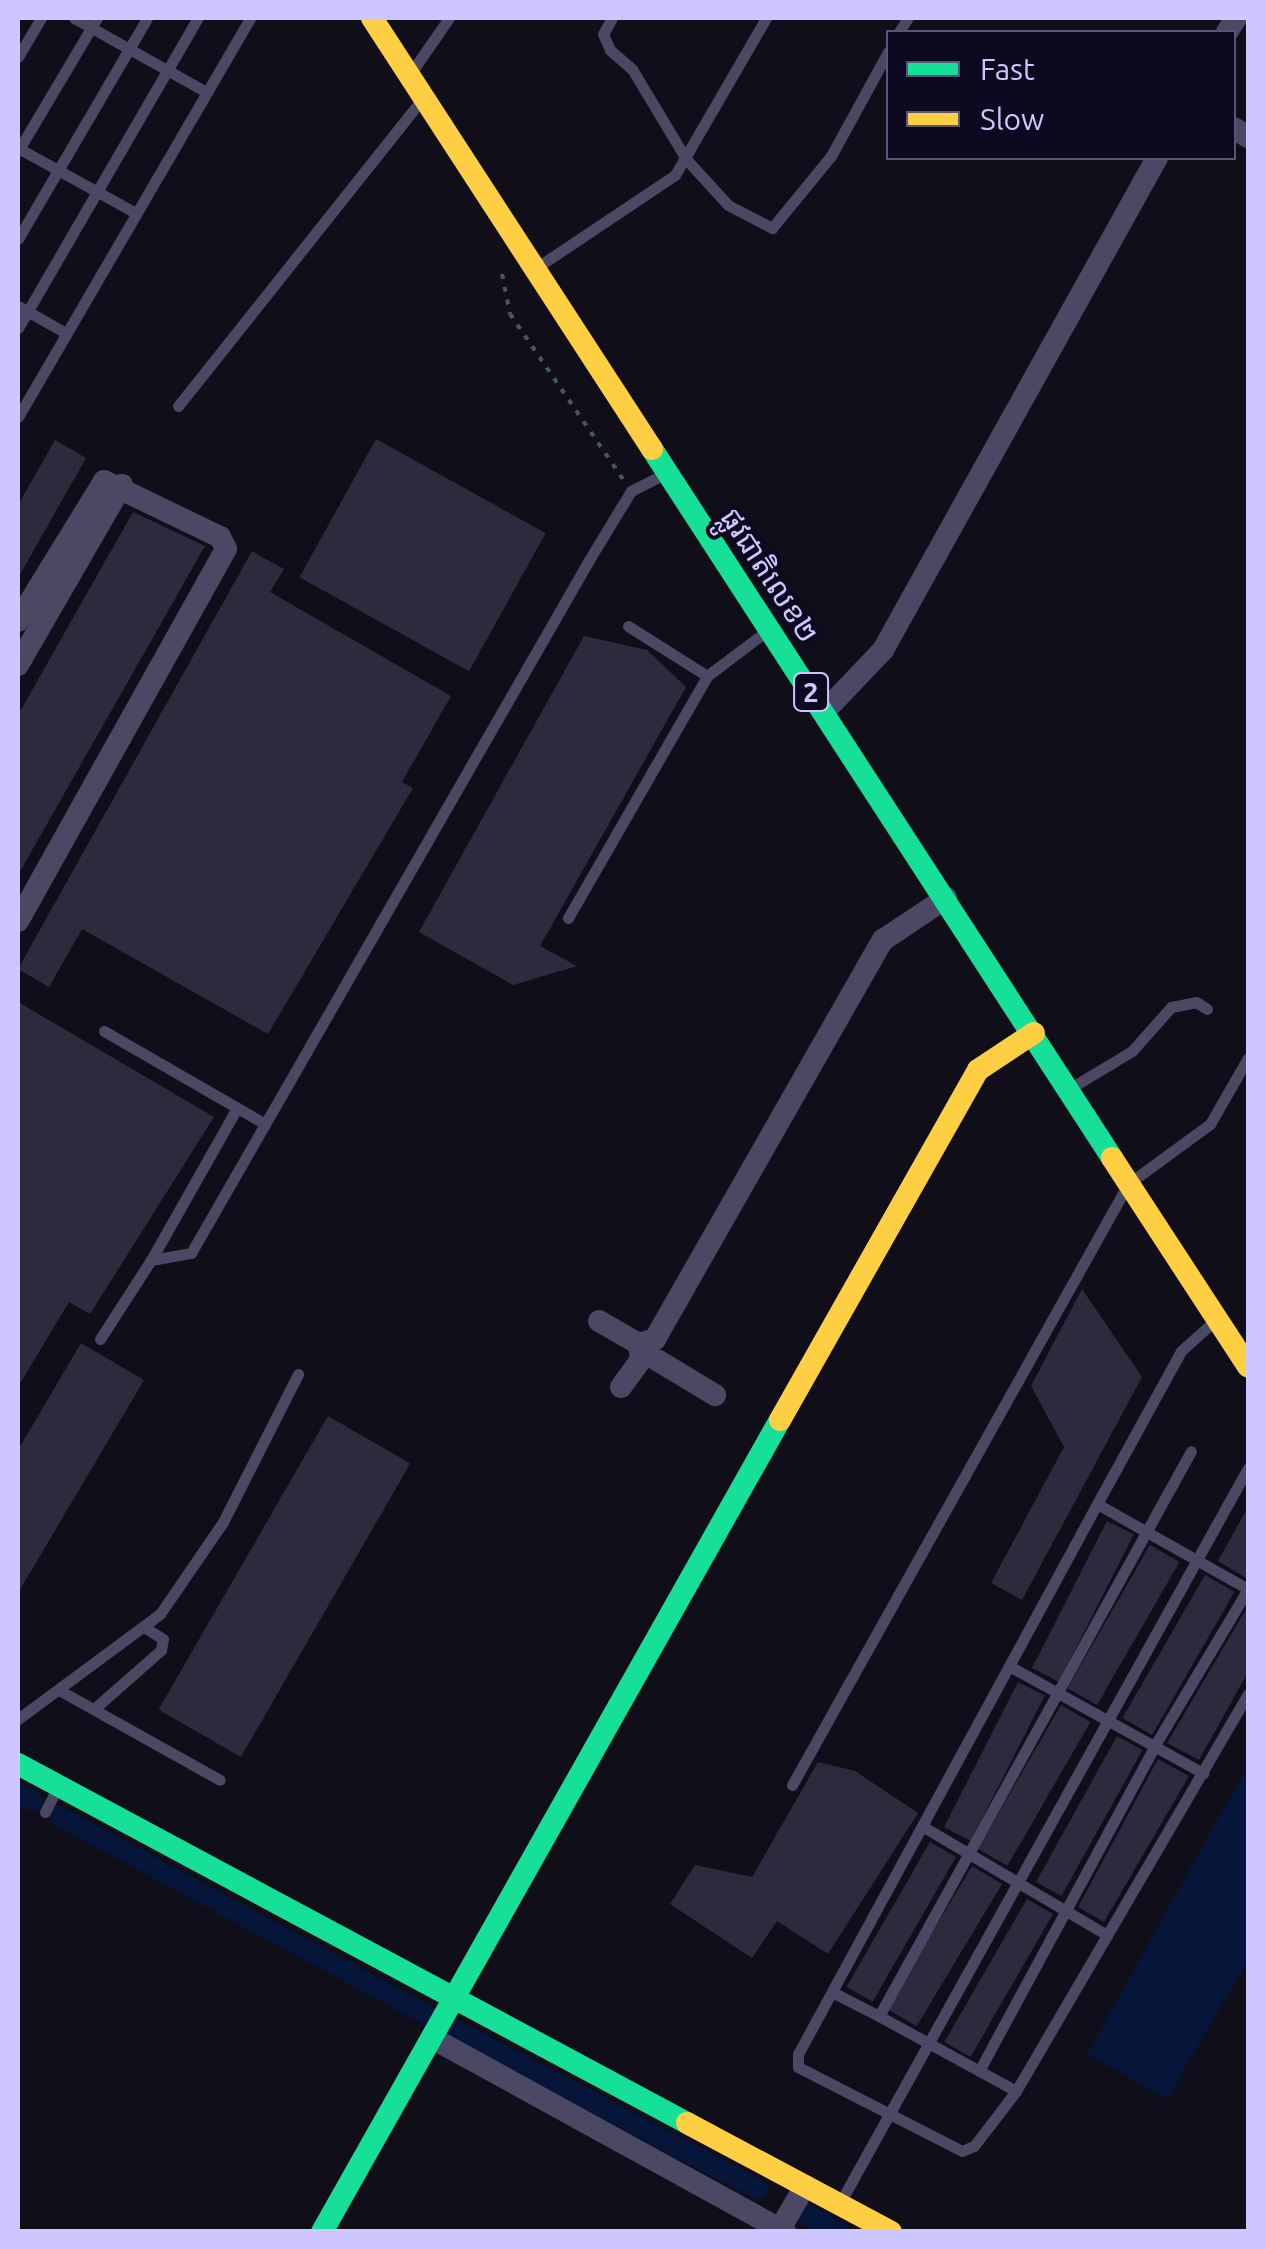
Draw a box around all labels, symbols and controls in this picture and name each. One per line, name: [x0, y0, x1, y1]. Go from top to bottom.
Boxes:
legend: [886, 30, 1236, 160]
text: Fast: [980, 52, 1035, 86]
text: Slow: [980, 102, 1044, 136]
street label: ផ្លូវជាតិលេខ២: [713, 501, 827, 649]
road number: 2: [791, 669, 831, 715]

